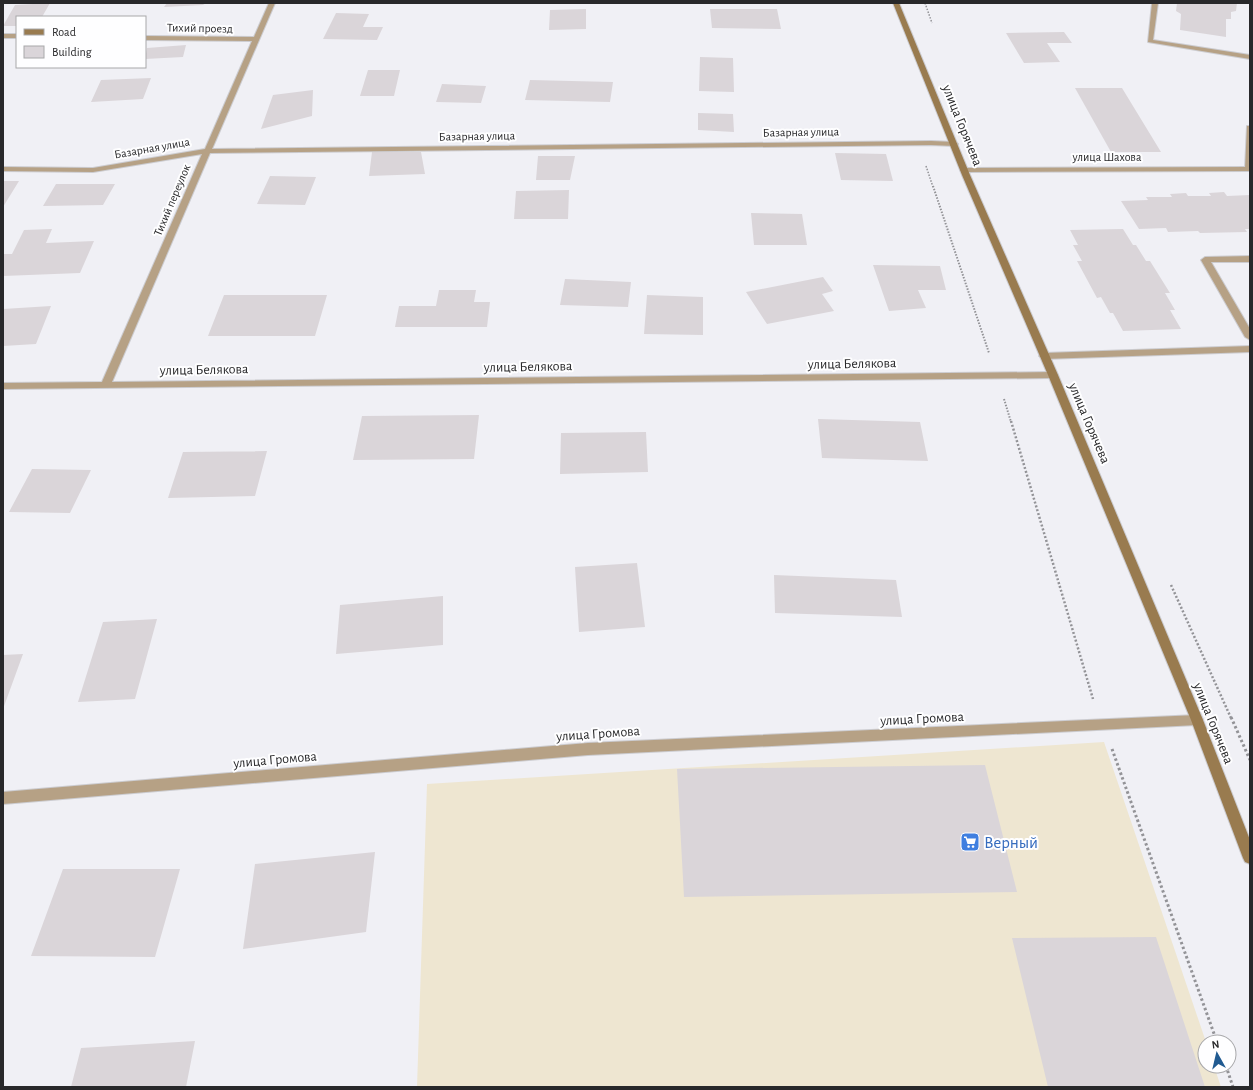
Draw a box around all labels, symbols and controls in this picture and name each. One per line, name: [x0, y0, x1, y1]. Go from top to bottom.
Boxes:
legend: [16, 16, 146, 68]
street label: Тихий проезд: [167, 21, 233, 35]
text: Road: [52, 26, 76, 38]
text: Building: [52, 46, 92, 58]
street label: улица Горячева: [939, 82, 985, 169]
street label: Базарная улица: [763, 125, 840, 140]
street label: Базарная улица: [439, 129, 516, 144]
street label: Базарная улица: [113, 135, 191, 162]
street label: улица Шахова: [1072, 151, 1142, 164]
street label: Тихий переулок: [152, 162, 194, 238]
street label: улица Белякова: [807, 356, 897, 372]
street label: улица Белякова: [483, 359, 573, 375]
street label: улица Белякова: [159, 362, 249, 378]
street label: улица Горячева: [1065, 380, 1113, 466]
street label: улица Горячева: [1190, 680, 1236, 767]
street label: улица Громова: [879, 710, 965, 728]
street label: улица Громова: [555, 724, 641, 744]
street label: улица Громова: [232, 749, 318, 771]
supermarket icon: Верный: [959, 831, 981, 853]
place label: Верный: [984, 834, 1038, 851]
north arrow: [1197, 1034, 1237, 1074]
text: N: [1211, 1039, 1220, 1051]

